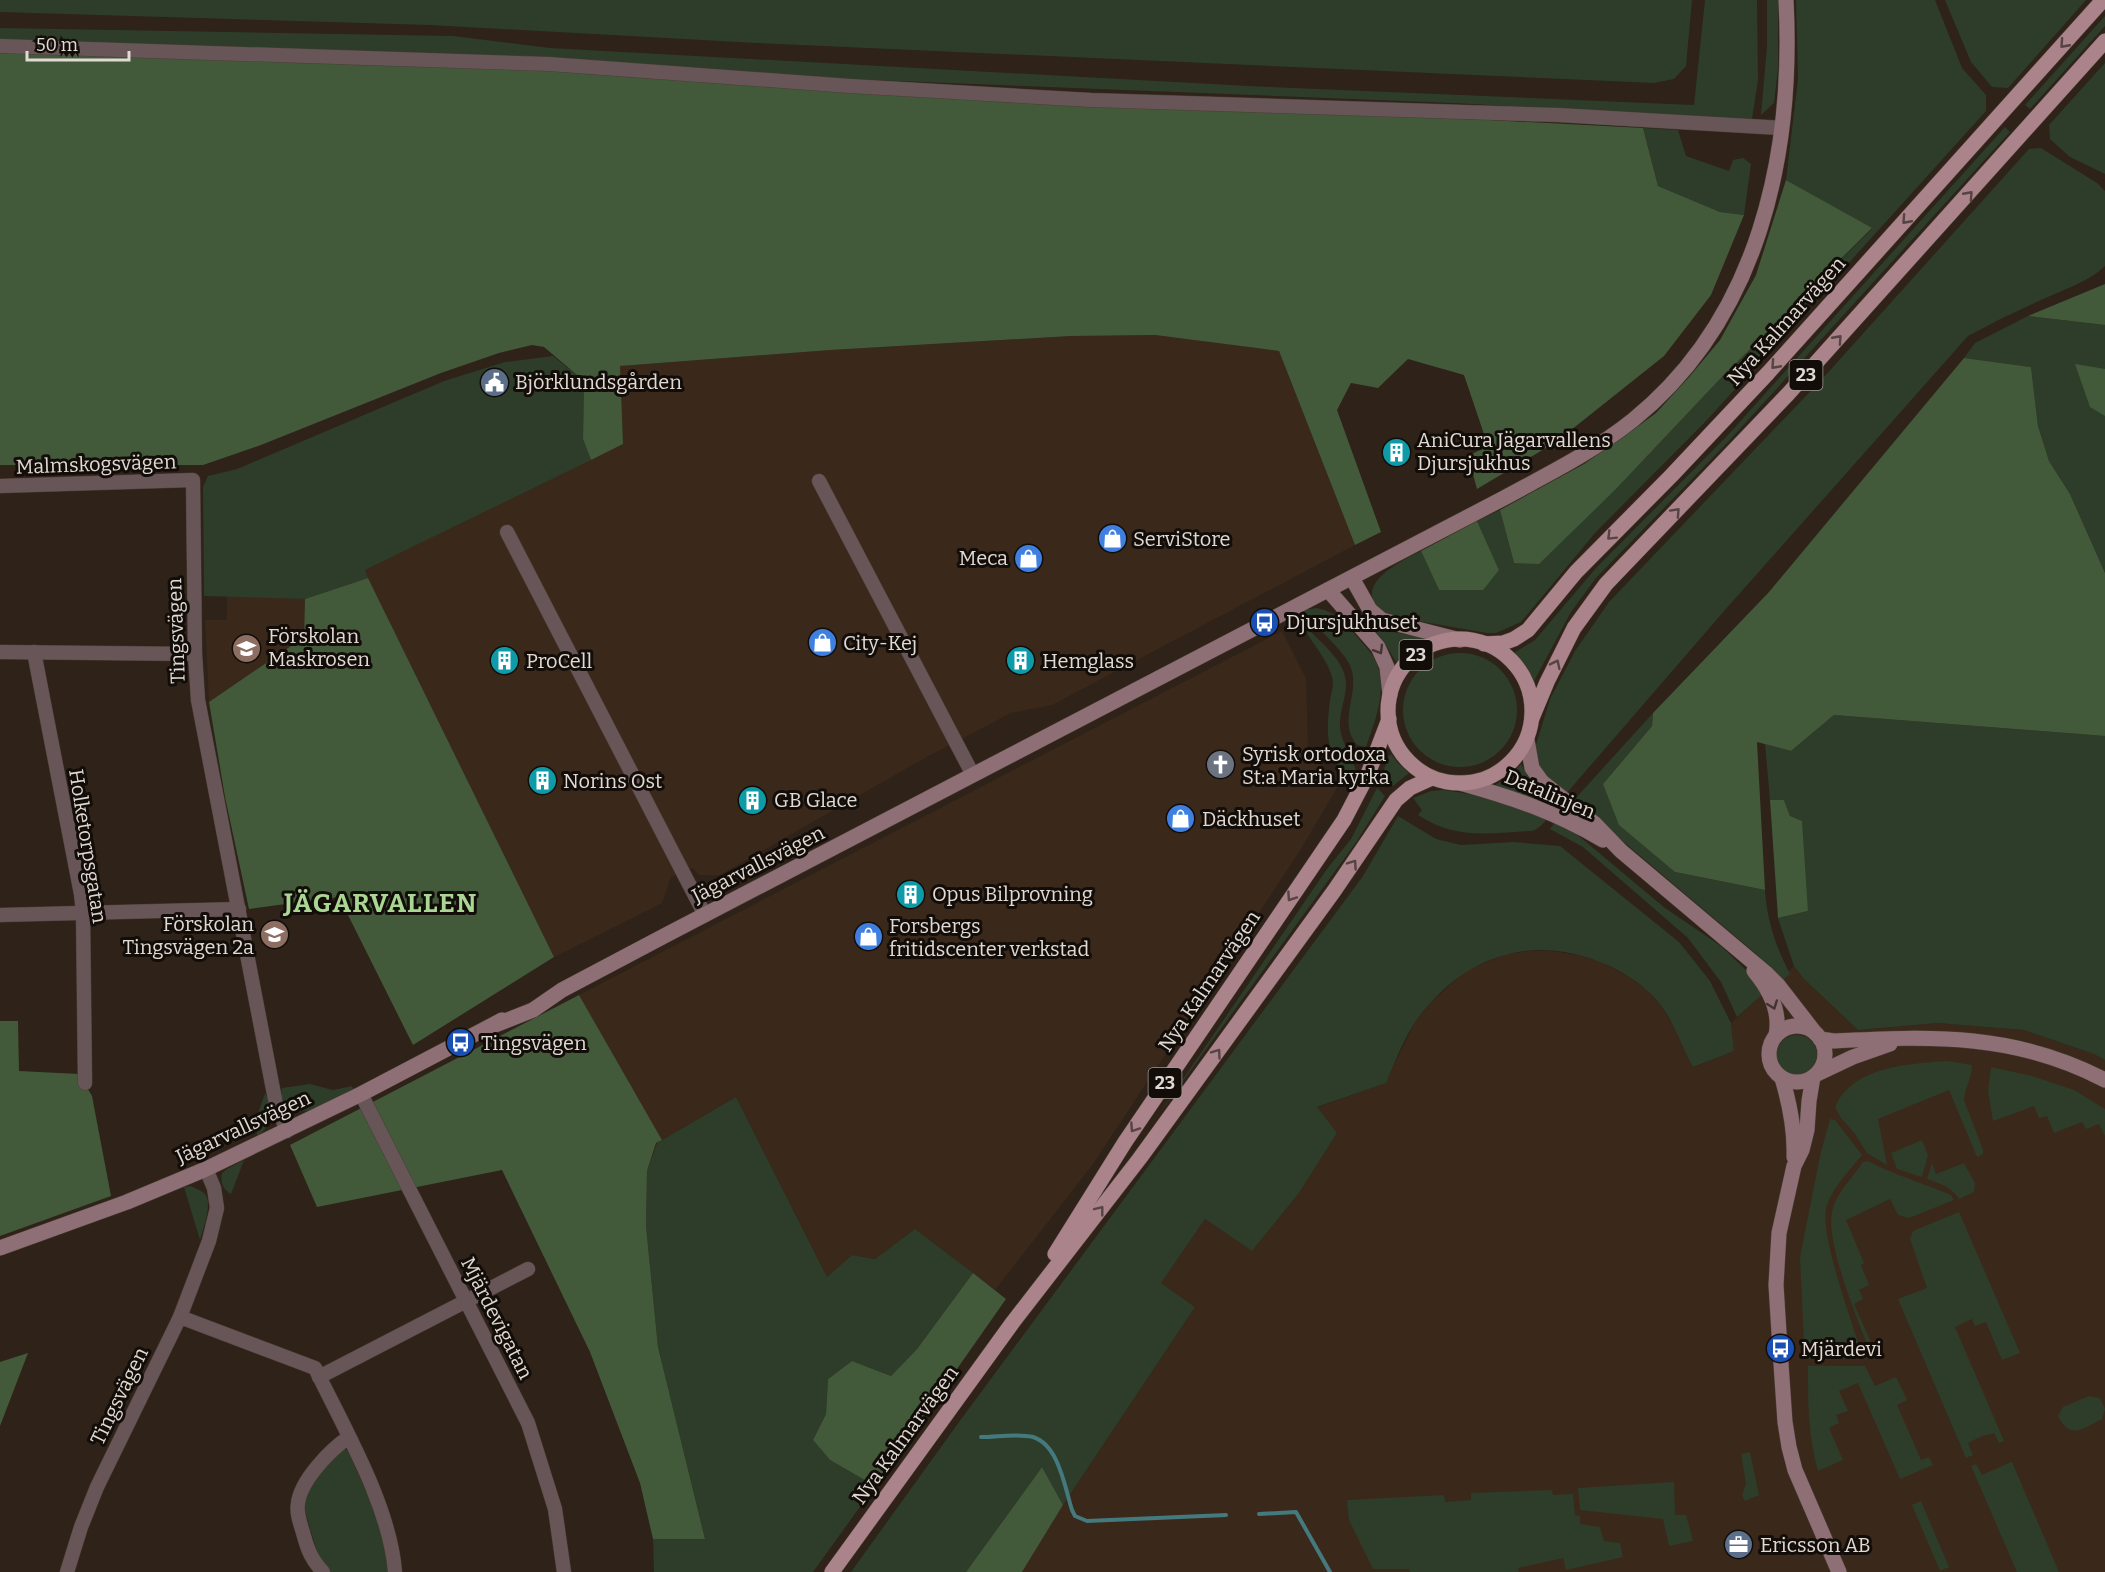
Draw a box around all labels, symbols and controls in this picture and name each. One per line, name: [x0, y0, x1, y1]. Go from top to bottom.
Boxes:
scale bar: [27, 24, 129, 62]
text: 50 m: [36, 34, 78, 56]
one-way arrow: [2060, 37, 2071, 47]
one-way arrow: [1961, 190, 1972, 201]
one-way arrow: [1902, 214, 1913, 224]
street label: Nya Kalmarvägen: [1722, 251, 1850, 390]
one-way arrow: [1831, 335, 1842, 346]
one-way arrow: [1771, 358, 1782, 369]
road number: 23: [1790, 360, 1822, 390]
public building icon: Björklundsgården: [478, 366, 510, 398]
place label: Björklundsgården: [515, 370, 682, 395]
place label: AniCura Jägarvallens Djursjukhus: [1417, 428, 1611, 476]
building icon: AniCura Jägarvallens Djursjukhus: [1380, 436, 1412, 468]
street label: Malmskogsvägen: [15, 449, 177, 479]
one-way arrow: [1669, 509, 1680, 519]
shop icon: ServiStore: [1096, 523, 1128, 555]
place label: ServiStore: [1133, 527, 1231, 551]
one-way arrow: [1608, 529, 1619, 540]
shop icon: Meca: [1013, 542, 1045, 574]
place label: Meca: [959, 546, 1008, 570]
street label: Tingsvägen: [162, 577, 190, 684]
bus stop icon: Djursjukhuset: [1249, 606, 1281, 638]
place label: Djursjukhuset: [1286, 610, 1418, 635]
place label: Förskolan Maskrosen: [268, 624, 370, 671]
shop icon: City-Kej: [806, 627, 838, 659]
place label: City-Kej: [843, 631, 917, 656]
school or university icon: Förskolan Maskrosen: [231, 632, 263, 664]
road number: 23: [1400, 640, 1432, 670]
one-way arrow: [1372, 644, 1384, 654]
building icon: ProCell: [489, 645, 521, 677]
building icon: Hemglass: [1005, 645, 1037, 677]
place label: ProCell: [526, 649, 593, 673]
place label: Hemglass: [1042, 649, 1134, 673]
one-way arrow: [1548, 659, 1560, 670]
place label: Syrisk ortodoxa St:a Maria kyrka: [1242, 742, 1390, 789]
church icon: Syrisk ortodoxa St:a Maria kyrka: [1205, 749, 1237, 781]
street label: Datalinjen: [1501, 764, 1599, 825]
building icon: Norins Ost: [526, 765, 558, 797]
street label: Holketorpsgatan: [64, 767, 112, 925]
place label: Norins Ost: [563, 769, 662, 793]
building icon: GB Glace: [737, 784, 769, 816]
place label: GB Glace: [774, 788, 857, 812]
shop icon: Däckhuset: [1165, 803, 1197, 835]
place label: Däckhuset: [1202, 807, 1300, 831]
street label: Jägarvallsvägen: [687, 820, 829, 908]
one-way arrow: [1346, 859, 1357, 870]
building icon: Opus Bilprovning: [895, 878, 927, 910]
place label: Opus Bilprovning: [932, 882, 1093, 906]
district label: JÄGARVALLEN: [282, 888, 478, 919]
one-way arrow: [1287, 890, 1298, 901]
street label: Nya Kalmarvägen: [1153, 906, 1265, 1056]
place label: Förskolan Tingsvägen 2a: [123, 912, 254, 959]
place label: Forsbergs fritidscenter verkstad: [889, 914, 1089, 961]
school or university icon: Förskolan Tingsvägen 2a: [259, 919, 291, 951]
shop icon: Forsbergs fritidscenter verkstad: [852, 921, 884, 953]
one-way arrow: [1766, 1000, 1779, 1010]
bus stop icon: Tingsvägen: [444, 1027, 476, 1059]
place label: Tingsvägen: [481, 1031, 587, 1055]
one-way arrow: [1210, 1049, 1221, 1060]
road number: 23: [1148, 1068, 1182, 1098]
street label: Jägarvallsvägen: [171, 1085, 314, 1169]
one-way arrow: [1130, 1121, 1141, 1132]
one-way arrow: [1093, 1205, 1104, 1216]
street label: Mjärdevigatan: [455, 1253, 538, 1384]
bus stop icon: Mjärdevi: [1764, 1333, 1796, 1365]
place label: Mjärdevi: [1801, 1337, 1882, 1362]
street label: Tingsvägen: [85, 1343, 153, 1449]
street label: Nya Kalmarvägen: [847, 1361, 963, 1509]
office icon: Ericsson AB: [1723, 1529, 1755, 1561]
place label: Ericsson AB: [1760, 1533, 1871, 1557]

